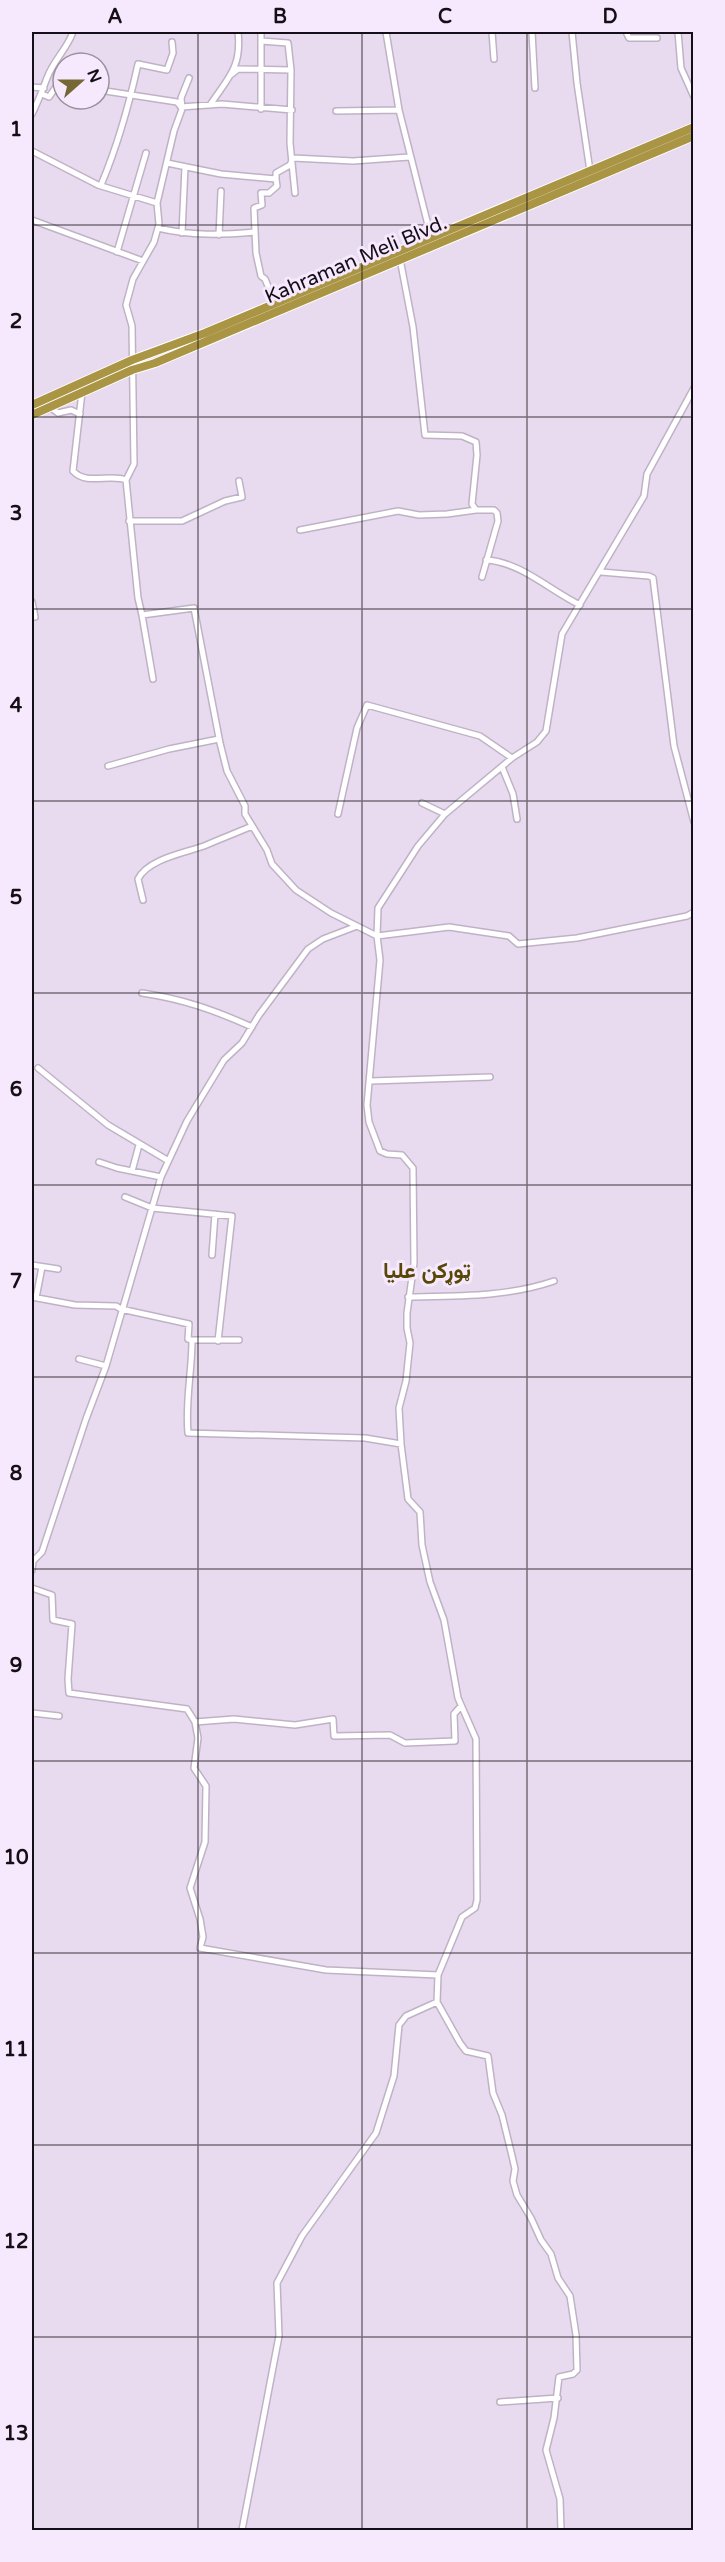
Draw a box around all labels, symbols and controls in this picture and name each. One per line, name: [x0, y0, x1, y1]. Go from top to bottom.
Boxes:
text: A: [108, 5, 123, 29]
text: B: [273, 5, 287, 29]
text: C: [438, 5, 452, 29]
text: D: [602, 5, 618, 29]
north arrow: [51, 51, 111, 111]
text: N: [82, 66, 106, 86]
text: 1: [10, 118, 22, 142]
street label: Kahraman Meli Blvd.: [261, 211, 451, 309]
text: 2: [10, 310, 22, 334]
text: 3: [10, 502, 22, 526]
text: 4: [10, 694, 23, 718]
text: 5: [10, 886, 22, 910]
text: 6: [10, 1078, 22, 1102]
district label: ټوړکن علیا: [383, 1258, 471, 1286]
text: 7: [10, 1270, 22, 1294]
text: 8: [10, 1462, 22, 1486]
text: 9: [10, 1654, 22, 1678]
text: 10: [3, 1846, 29, 1870]
text: 11: [3, 2038, 29, 2062]
text: 12: [3, 2230, 29, 2254]
text: 13: [3, 2422, 29, 2446]

